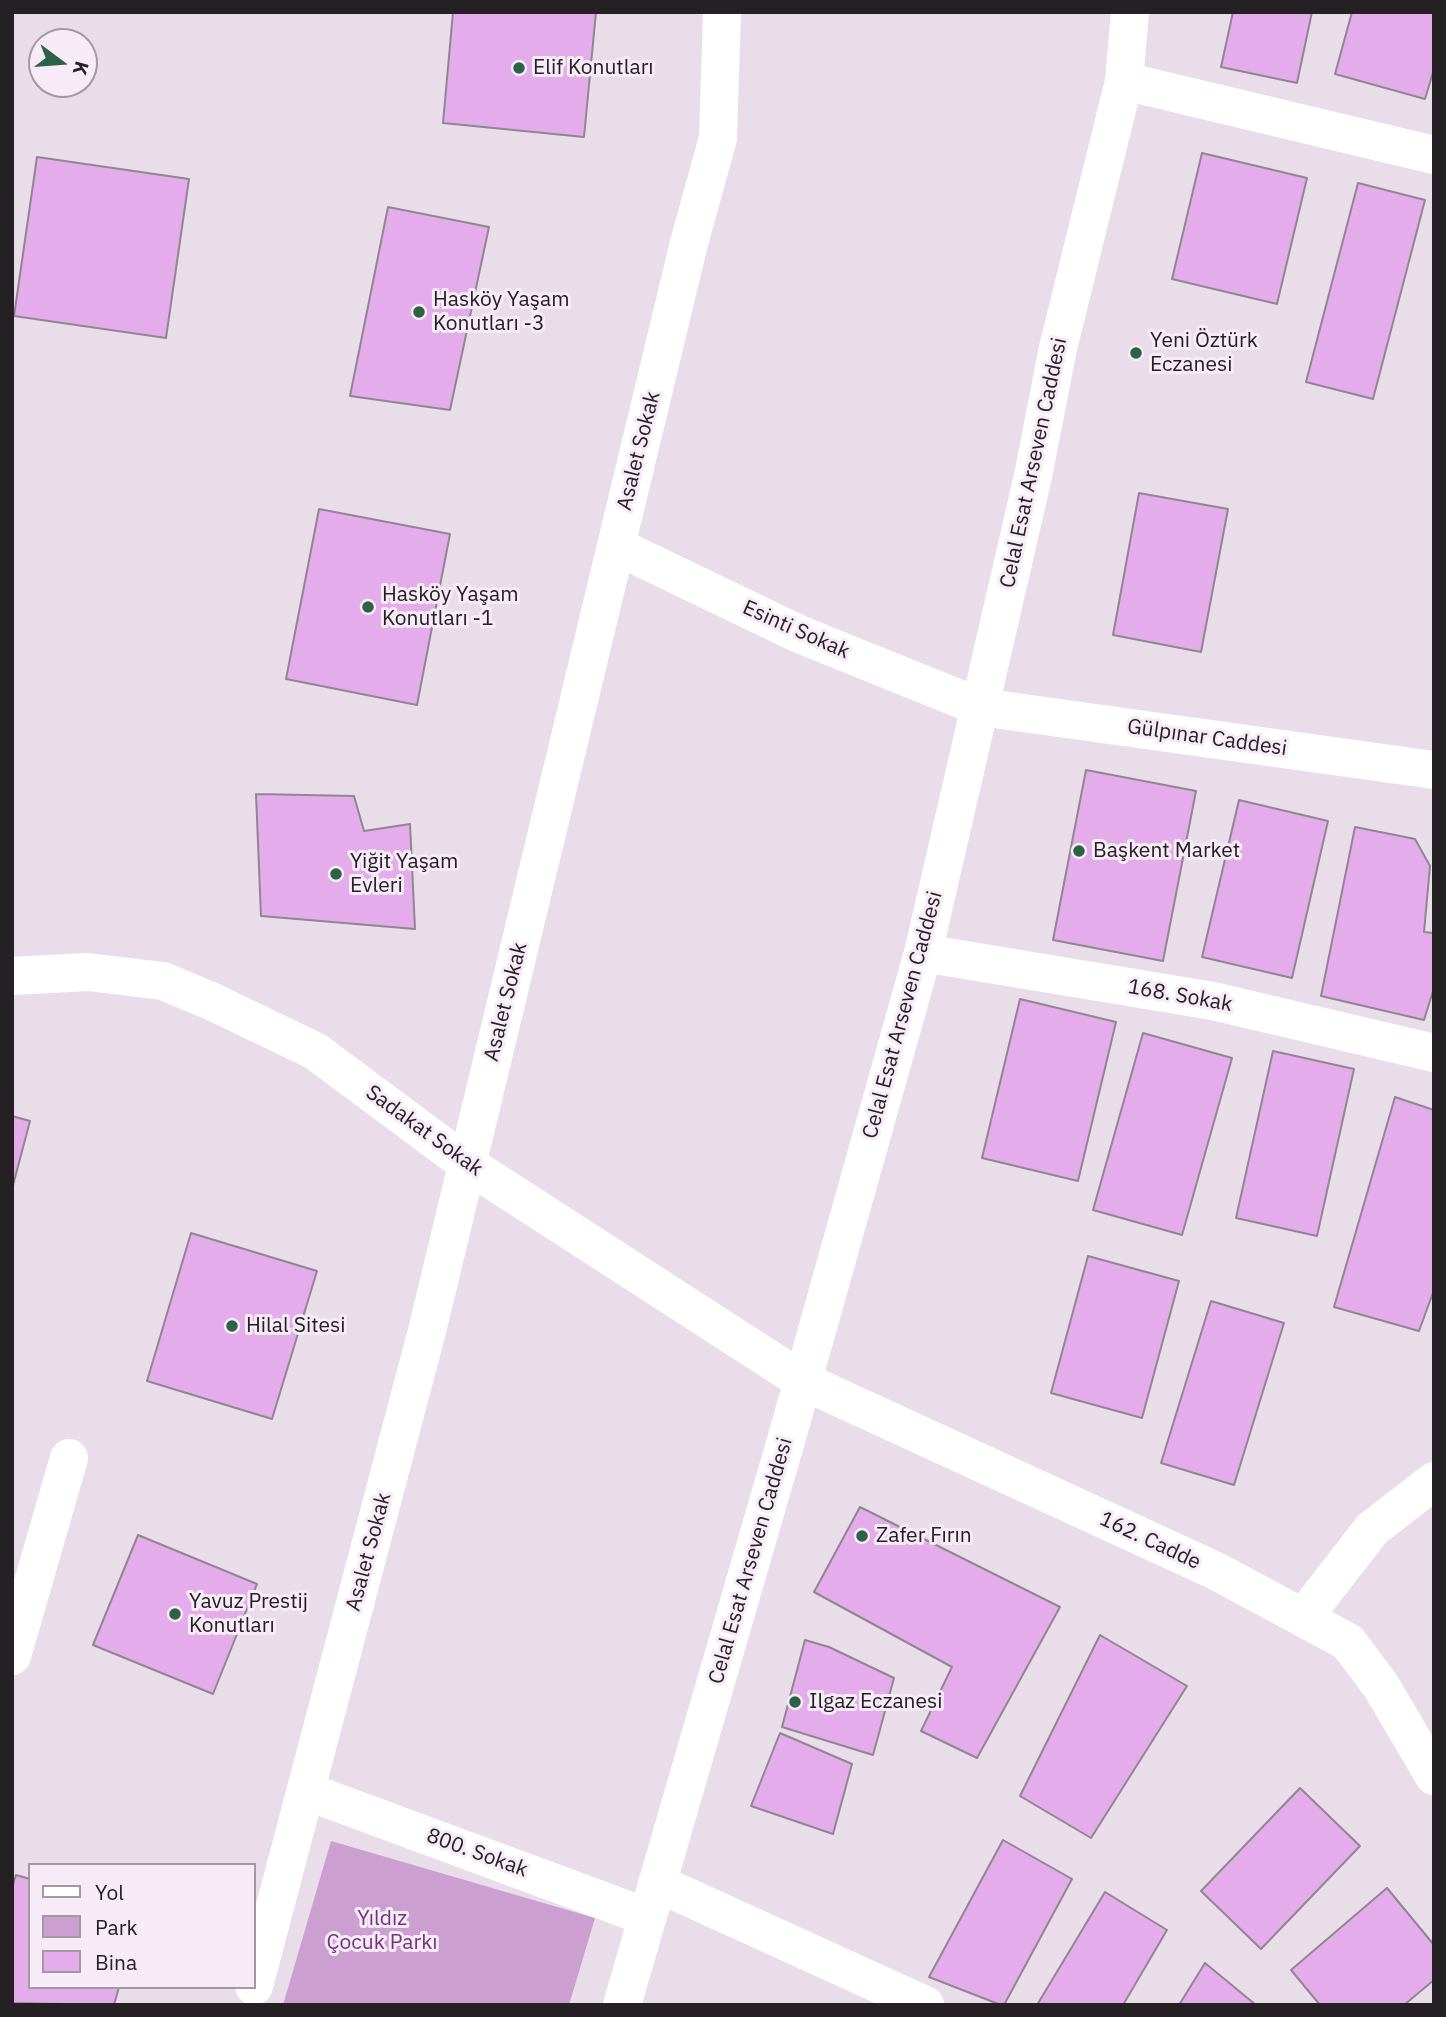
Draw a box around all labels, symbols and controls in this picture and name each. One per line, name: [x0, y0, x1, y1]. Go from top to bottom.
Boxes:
north arrow: [28, 28, 98, 98]
place label: Elif Konutları: [533, 55, 654, 81]
text: K: [68, 59, 95, 78]
marker: Elif Konutları: [511, 60, 527, 76]
place label: Hasköy Yaşam Konutları -3: [433, 287, 569, 337]
marker: Hasköy Yaşam Konutları -3: [411, 304, 427, 320]
place label: Yeni Öztürk Eczanesi: [1150, 328, 1258, 378]
street label: Celal Esat Arseven Caddesi: [995, 336, 1073, 590]
marker: Yeni Öztürk Eczanesi: [1128, 345, 1144, 361]
street label: Asalet Sokak: [612, 389, 666, 513]
place label: Hasköy Yaşam Konutları -1: [382, 582, 518, 632]
street label: Esinti Sokak: [739, 595, 853, 665]
marker: Hasköy Yaşam Konutları -1: [360, 599, 376, 615]
street label: Gülpınar Caddesi: [1125, 714, 1289, 762]
place label: Başkent Market: [1093, 838, 1240, 864]
marker: Başkent Market: [1071, 843, 1087, 859]
place label: Yiğit Yaşam Evleri: [350, 849, 458, 899]
marker: Yiğit Yaşam Evleri: [328, 866, 344, 882]
street label: Celal Esat Arseven Caddesi: [858, 889, 948, 1141]
street label: Asalet Sokak: [479, 940, 533, 1064]
street label: 168. Sokak: [1126, 974, 1234, 1018]
street label: Sadakat Sokak: [361, 1080, 487, 1182]
place label: Hilal Sitesi: [246, 1313, 345, 1339]
marker: Hilal Sitesi: [224, 1318, 240, 1334]
street label: Celal Esat Arseven Caddesi: [704, 1435, 798, 1687]
street label: Asalet Sokak: [341, 1490, 397, 1614]
street label: 162. Cadde: [1095, 1507, 1205, 1575]
place label: Zafer Fırın: [876, 1523, 972, 1549]
marker: Zafer Fırın: [854, 1528, 870, 1544]
place label: Yavuz Prestij Konutları: [189, 1589, 308, 1639]
marker: Yavuz Prestij Konutları: [167, 1606, 183, 1622]
place label: Ilgaz Eczanesi: [809, 1689, 943, 1715]
marker: Ilgaz Eczanesi: [787, 1694, 803, 1710]
street label: 800. Sokak: [423, 1823, 531, 1883]
legend: [28, 1863, 256, 1989]
text: Yol: [95, 1878, 124, 1906]
park label: Yıldız Çocuk Parkı: [326, 1906, 438, 1956]
text: Park: [95, 1913, 138, 1941]
text: Bina: [95, 1948, 137, 1976]

